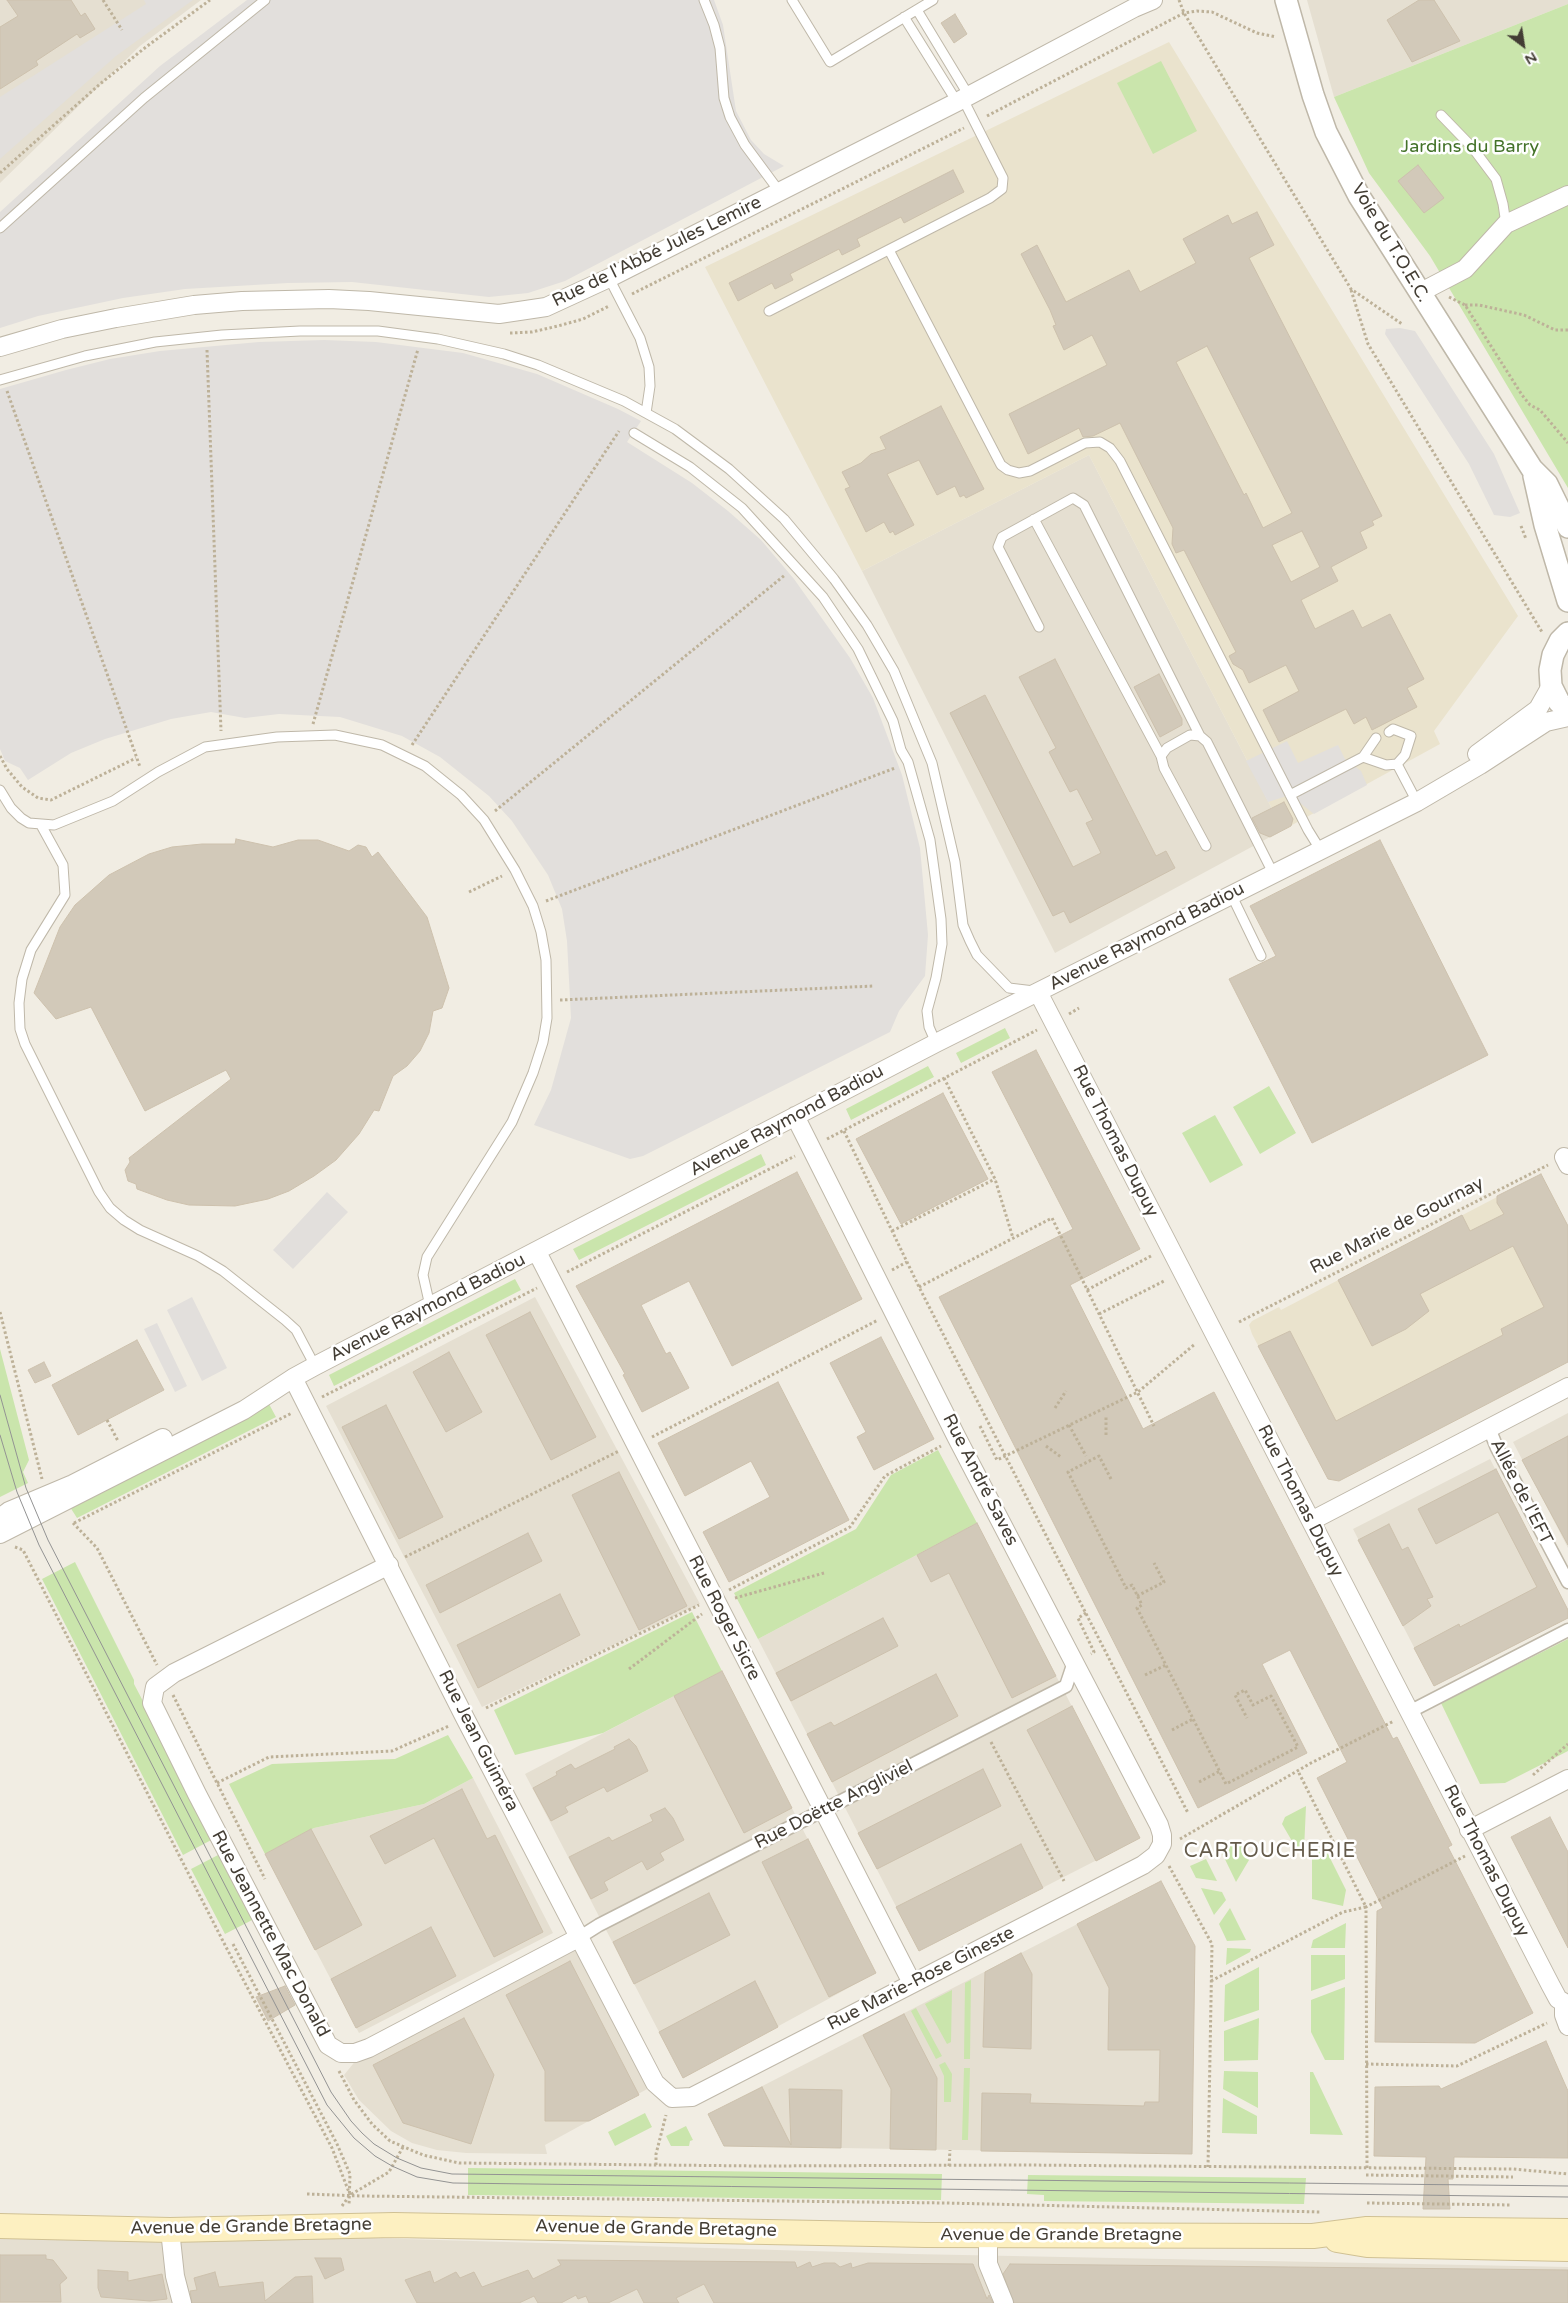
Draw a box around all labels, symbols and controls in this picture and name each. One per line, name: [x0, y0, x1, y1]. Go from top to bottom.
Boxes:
north arrow: [1498, 20, 1548, 70]
text: N: [1522, 48, 1540, 68]
park label: Jardins du Barry: [1401, 136, 1539, 158]
street label: Voie du T.O.E.C.: [1346, 180, 1434, 306]
street label: Rue de l'Abbé Jules Lemire: [549, 192, 765, 312]
street label: Avenue Raymond Badiou: [1046, 878, 1248, 996]
street label: Avenue Raymond Badiou: [686, 1061, 888, 1181]
street label: Rue Thomas Dupuy: [1067, 1061, 1163, 1221]
street label: Rue Marie de Gournay: [1307, 1173, 1487, 1279]
street label: Avenue Raymond Badiou: [327, 1249, 529, 1367]
street label: Rue André Saves: [937, 1410, 1023, 1550]
street label: Rue Thomas Dupuy: [1252, 1421, 1348, 1581]
street label: Allée de l'EFT: [1485, 1436, 1557, 1548]
street label: Rue Roger Sicre: [683, 1552, 765, 1684]
street label: Rue Jean Guiméra: [433, 1667, 523, 1815]
street label: Rue Doëtte Angliviel: [751, 1756, 917, 1854]
street label: Rue Thomas Dupuy: [1438, 1781, 1534, 1941]
street label: Rue Jeannette Mac Donald: [206, 1827, 334, 2041]
district label: CARTOUCHERIE: [1182, 1840, 1358, 1864]
street label: Rue Marie-Rose Gineste: [824, 1922, 1018, 2036]
street label: Avenue de Grande Bretagne: [130, 2214, 372, 2240]
street label: Avenue de Grande Bretagne: [535, 2216, 777, 2242]
street label: Avenue de Grande Bretagne: [940, 2224, 1182, 2246]

